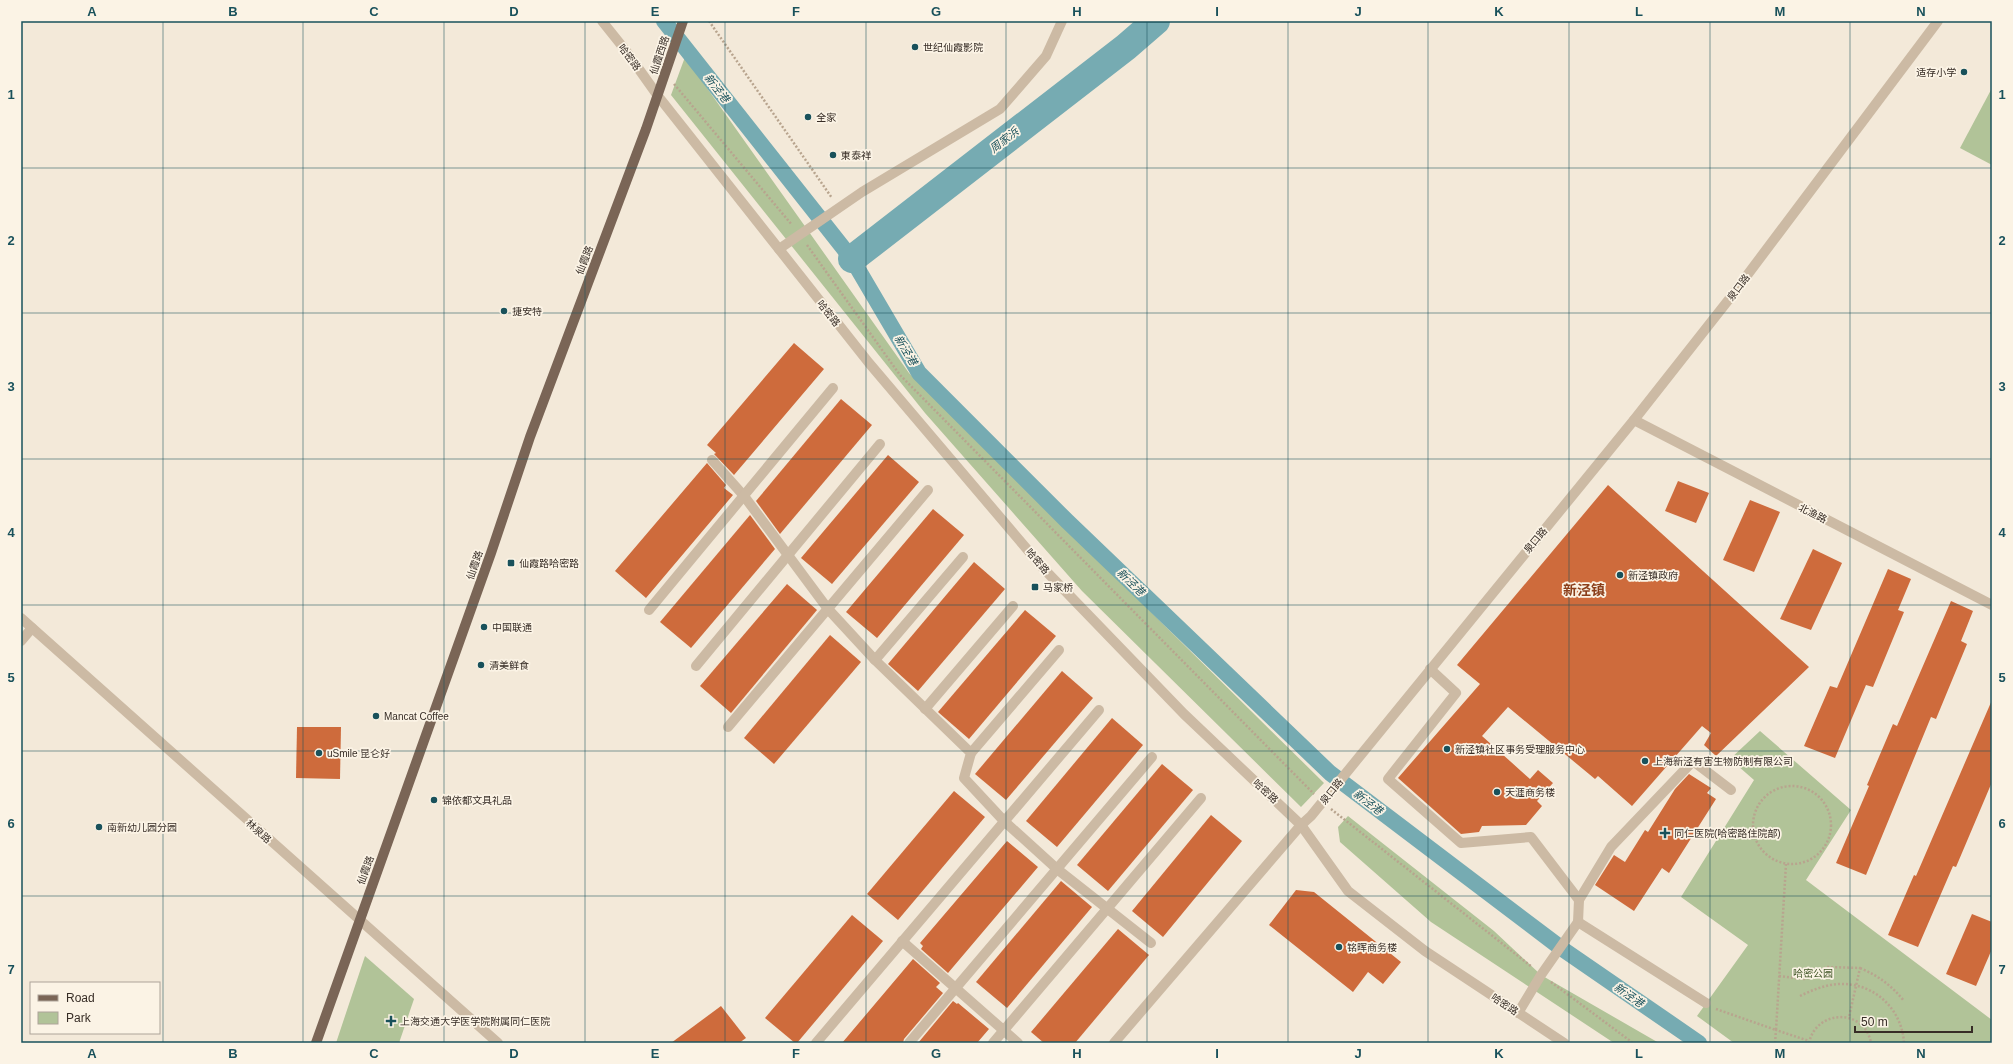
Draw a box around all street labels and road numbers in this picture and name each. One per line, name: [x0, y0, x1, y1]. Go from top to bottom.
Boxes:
street label: 仙霞西路: [648, 34, 671, 76]
street label: 哈密路: [616, 42, 643, 73]
street label: 仙霞路: [574, 244, 595, 276]
street label: 泉口路: [1725, 272, 1752, 303]
street label: 哈密路: [815, 298, 842, 329]
street label: 北渔路: [1797, 502, 1829, 525]
street label: 泉口路: [1522, 525, 1549, 555]
street label: 哈密路: [1024, 546, 1052, 576]
street label: 仙霞路: [464, 549, 485, 581]
street label: 泉口路: [1318, 776, 1345, 806]
street label: 哈密路: [1251, 777, 1280, 806]
street label: 林泉路: [244, 817, 273, 845]
street label: 仙霞路: [355, 854, 376, 886]
street label: 哈密路: [1489, 991, 1520, 1017]

